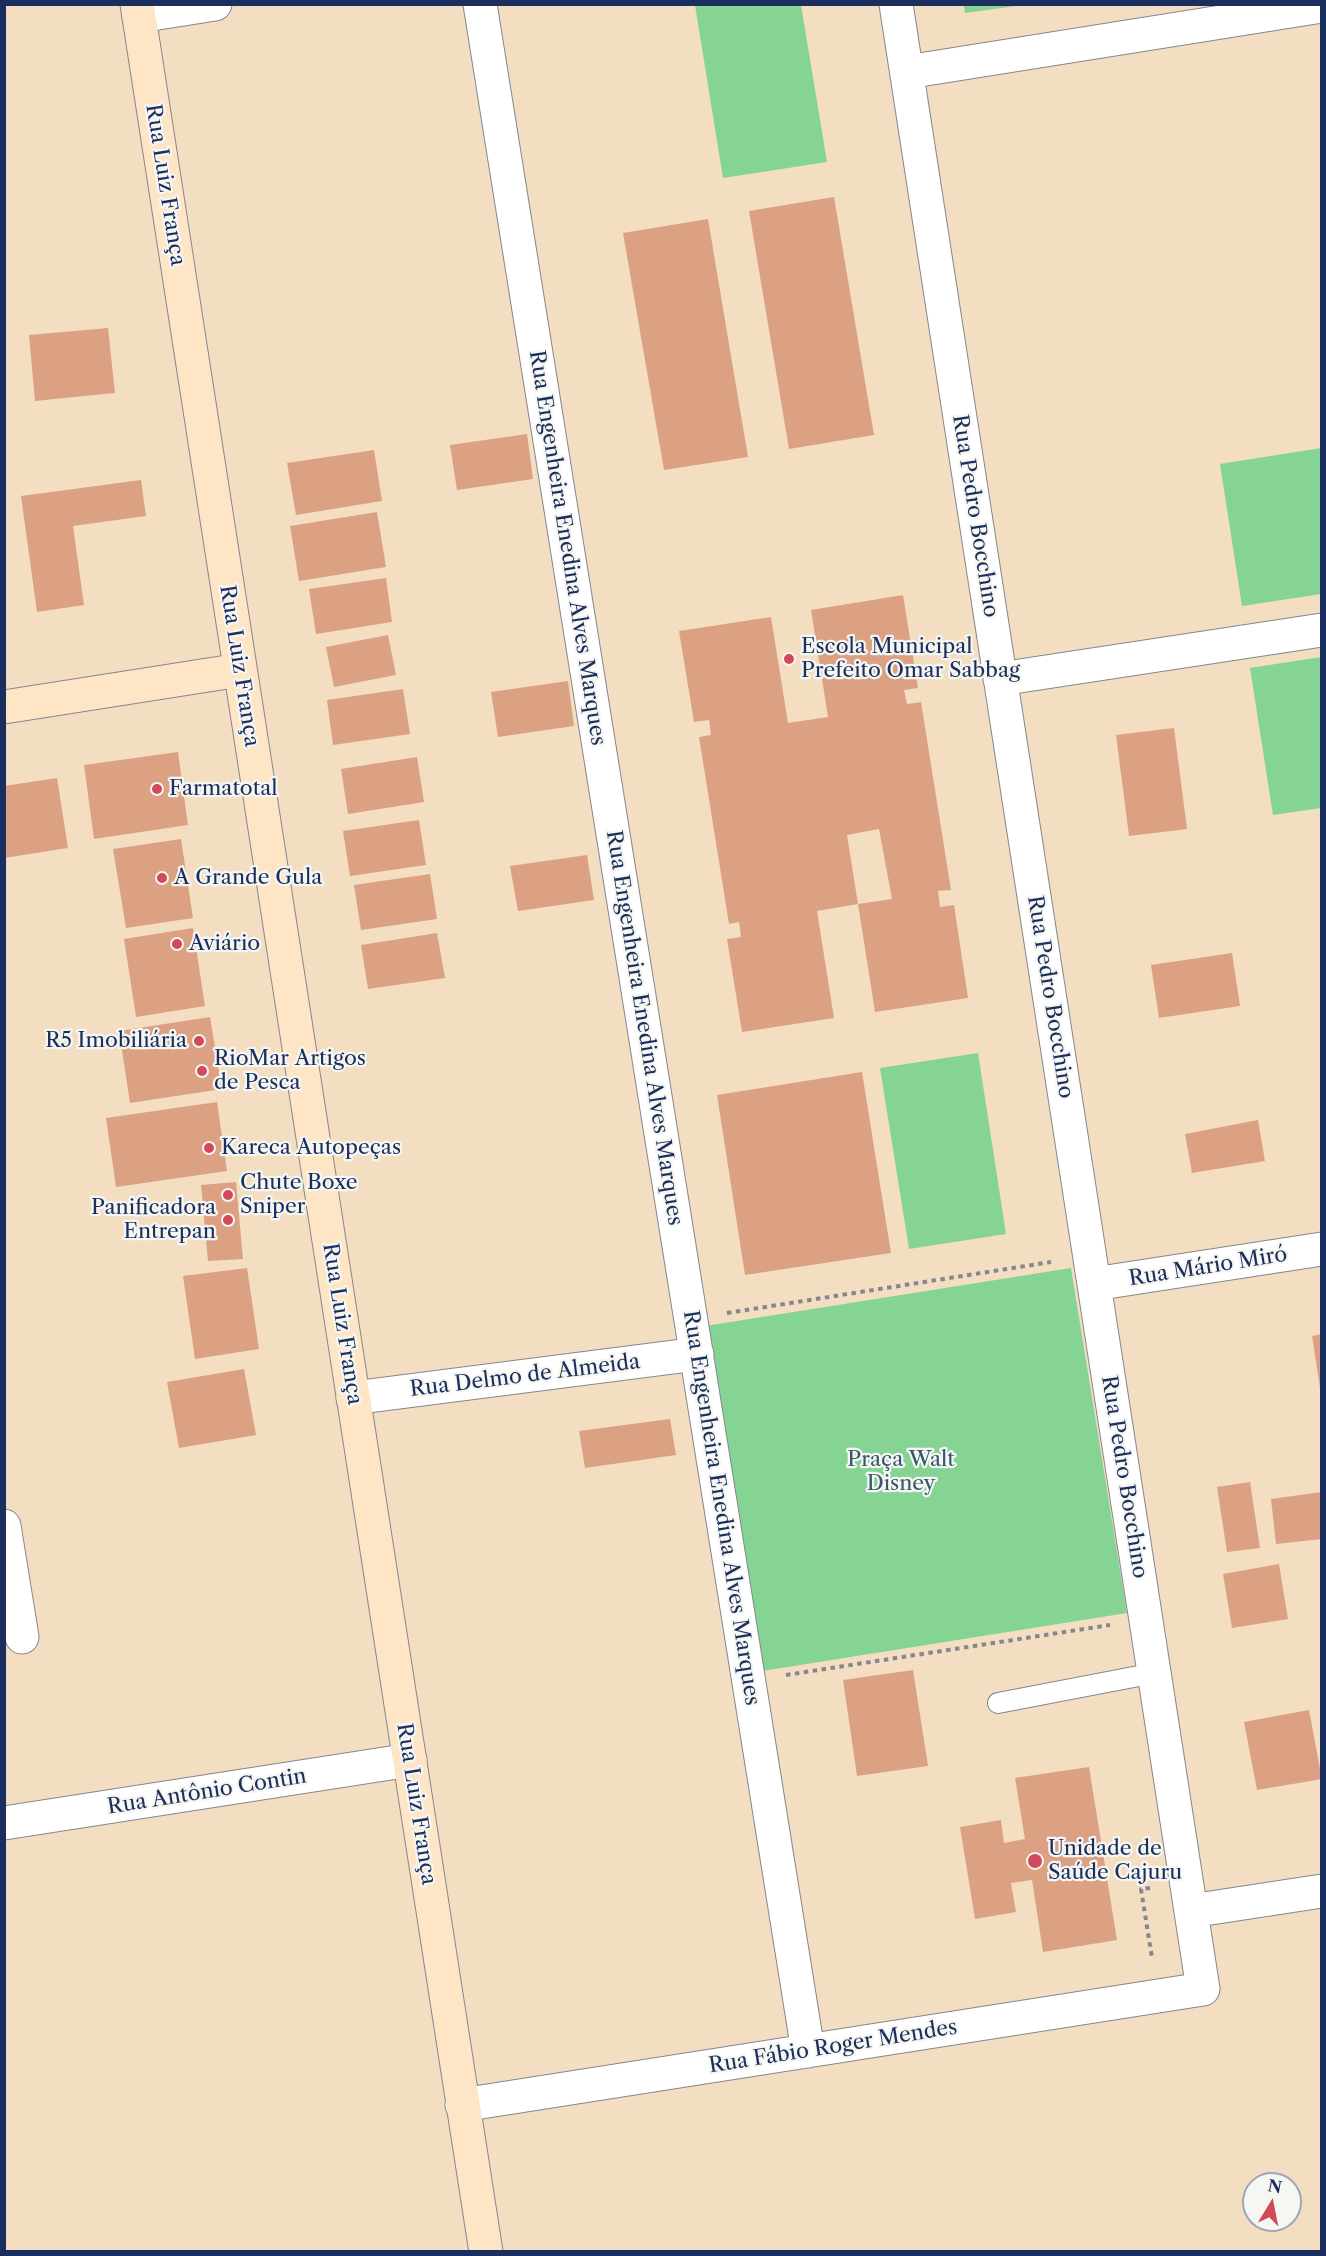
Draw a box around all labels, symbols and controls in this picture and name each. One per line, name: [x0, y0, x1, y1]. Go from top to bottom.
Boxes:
street label: Rua Luiz França: [140, 102, 190, 268]
street label: Rua Engenheira Enedina Alves Marques: [523, 349, 611, 747]
street label: Rua Pedro Bocchino: [947, 413, 1003, 619]
street label: Rua Luiz França: [214, 583, 264, 749]
place label: Escola Municipal Prefeito Omar Sabbag: [801, 634, 1020, 684]
marker: Escola Municipal Prefeito Omar Sabbag: [782, 652, 796, 666]
place label: Farmatotal: [169, 776, 277, 802]
marker: Farmatotal: [150, 782, 164, 796]
street label: Rua Engenheira Enedina Alves Marques: [600, 829, 688, 1227]
place label: A Grande Gula: [174, 865, 322, 891]
marker: A Grande Gula: [155, 871, 169, 885]
street label: Rua Pedro Bocchino: [1022, 894, 1078, 1100]
place label: Aviário: [189, 931, 260, 957]
marker: Aviário: [170, 937, 184, 951]
place label: R5 Imobiliária: [45, 1028, 187, 1054]
marker: R5 Imobiliária: [192, 1034, 206, 1048]
place label: RioMar Artigos de Pesca: [214, 1046, 366, 1096]
marker: RioMar Artigos de Pesca: [195, 1064, 209, 1078]
place label: Kareca Autopeças: [221, 1135, 401, 1161]
marker: Kareca Autopeças: [202, 1141, 216, 1155]
place label: Chute Boxe Sniper: [240, 1170, 357, 1220]
marker: Chute Boxe Sniper: [221, 1188, 235, 1202]
place label: Panificadora Entrepan: [91, 1195, 216, 1245]
marker: Panificadora Entrepan: [221, 1213, 235, 1227]
street label: Rua Luiz França: [317, 1241, 367, 1407]
street label: Rua Mário Miró: [1127, 1242, 1289, 1292]
street label: Rua Engenheira Enedina Alves Marques: [677, 1309, 765, 1707]
street label: Rua Delmo de Almeida: [409, 1349, 641, 1403]
street label: Rua Pedro Bocchino: [1096, 1374, 1152, 1580]
park label: Praça Walt Disney: [847, 1447, 955, 1497]
street label: Rua Luiz França: [391, 1721, 441, 1887]
street label: Rua Antônio Contin: [106, 1764, 308, 1820]
place label: Unidade de Saúde Cajuru: [1048, 1836, 1182, 1886]
marker: Unidade de Saúde Cajuru: [1026, 1852, 1044, 1870]
street label: Rua Fábio Roger Mendes: [707, 2015, 959, 2079]
north arrow: [1242, 2172, 1302, 2232]
text: N: [1266, 2175, 1283, 2197]

